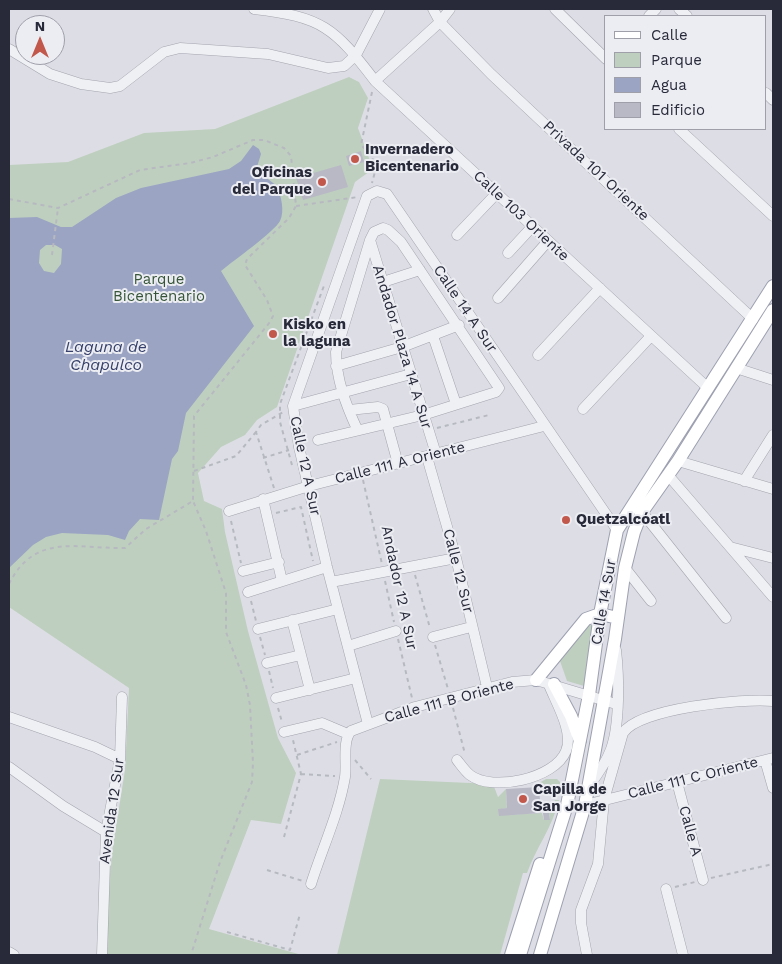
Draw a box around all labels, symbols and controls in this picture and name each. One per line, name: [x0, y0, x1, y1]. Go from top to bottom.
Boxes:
north arrow: [15, 15, 65, 65]
legend: [604, 15, 767, 130]
text: N: [35, 18, 45, 34]
text: Calle: [651, 26, 688, 44]
text: Parque: [651, 51, 702, 69]
text: Agua: [651, 76, 687, 94]
text: Edificio: [651, 101, 705, 119]
street label: Privada 101 Oriente: [539, 117, 653, 225]
place label: Invernadero Bicentenario: [365, 141, 459, 176]
marker: Invernadero Bicentenario: [349, 153, 361, 165]
place label: Oficinas del Parque: [232, 164, 312, 199]
street label: Calle 103 Oriente: [469, 167, 573, 265]
marker: Oficinas del Parque: [316, 176, 328, 188]
street label: Calle 14 A Sur: [429, 262, 501, 356]
street label: Andador Plaza 14 A Sur: [368, 263, 436, 431]
park label: Parque Bicentenario: [113, 271, 205, 306]
place label: Kisko en la laguna: [283, 316, 350, 351]
marker: Kisko en la laguna: [267, 328, 279, 340]
water label: Laguna de Chapulco: [65, 337, 147, 375]
street label: Calle 12 A Sur: [286, 415, 324, 517]
street label: Calle 111 A Oriente: [333, 438, 467, 488]
place label: Quetzalcóatl: [576, 511, 670, 529]
marker: Quetzalcóatl: [560, 514, 572, 526]
street label: Andador 12 A Sur: [377, 524, 421, 652]
street label: Calle 12 Sur: [439, 527, 477, 615]
street label: Calle 14 Sur: [588, 558, 620, 646]
street label: Calle 111 B Oriente: [382, 675, 516, 727]
street label: Calle 111 C Oriente: [626, 753, 760, 803]
street label: Avenida 12 Sur: [96, 757, 128, 865]
place label: Capilla de San Jorge: [533, 781, 607, 816]
marker: Capilla de San Jorge: [517, 793, 529, 805]
street label: Calle A: [675, 804, 705, 858]

